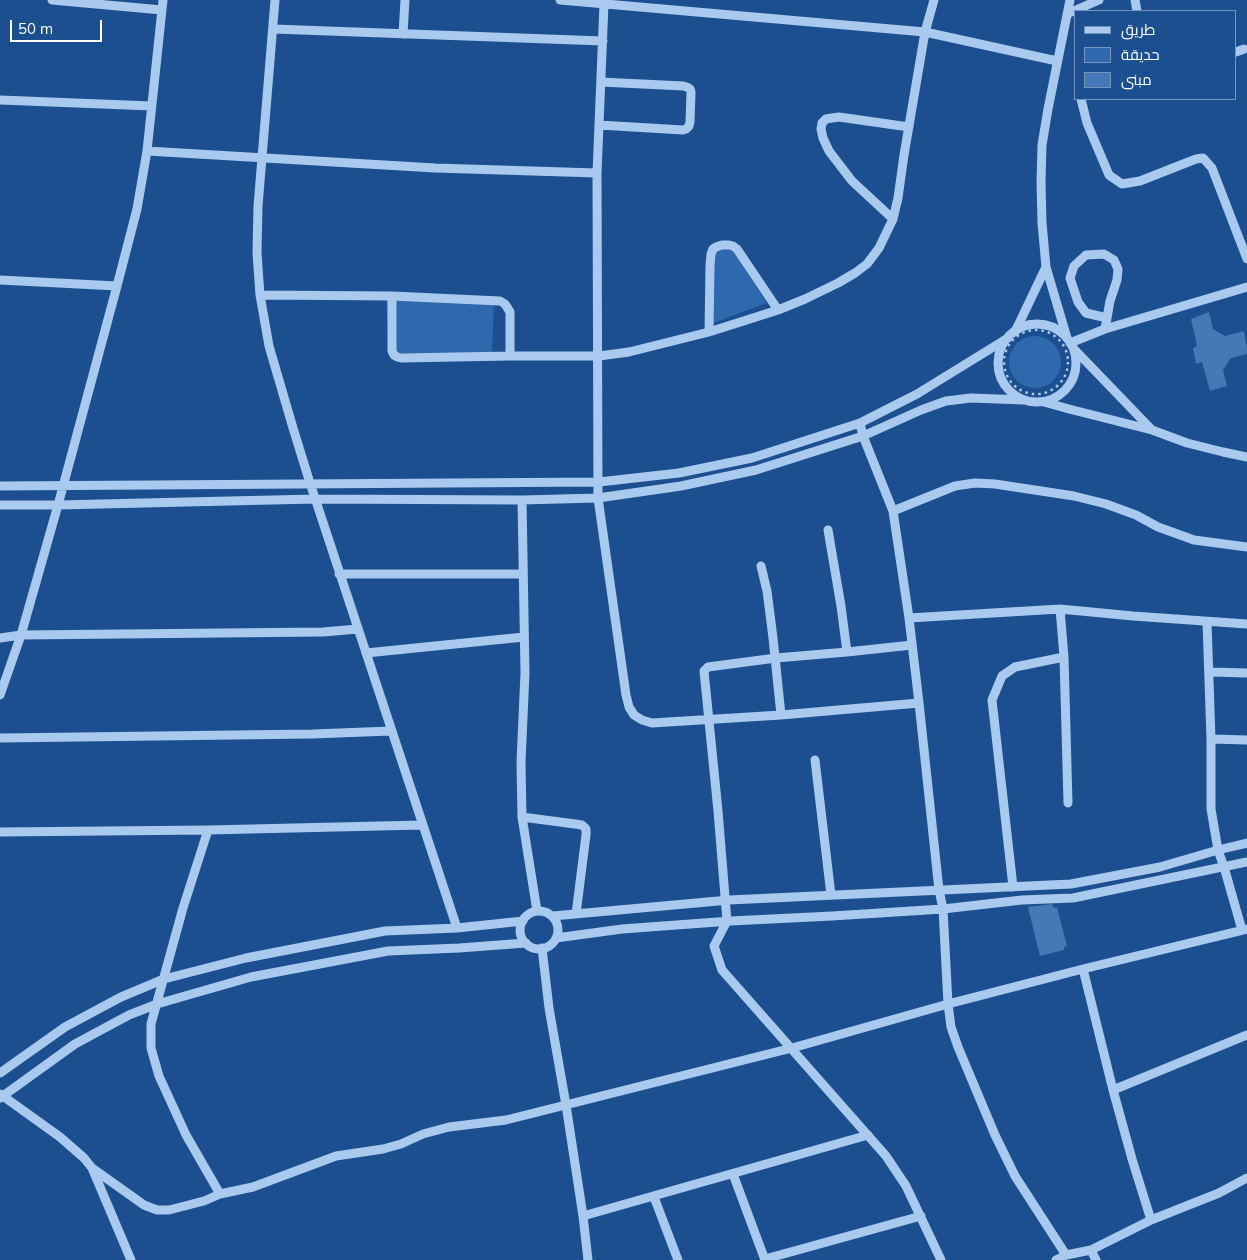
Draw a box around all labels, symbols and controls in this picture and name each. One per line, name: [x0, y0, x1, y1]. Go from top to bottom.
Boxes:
scale bar: [12, 10, 105, 42]
legend: [1074, 10, 1237, 100]
text: 50 m: [18, 19, 53, 38]
text: طريق: [1121, 20, 1155, 39]
text: حديقة: [1121, 45, 1160, 64]
text: مبنى: [1121, 70, 1152, 89]

